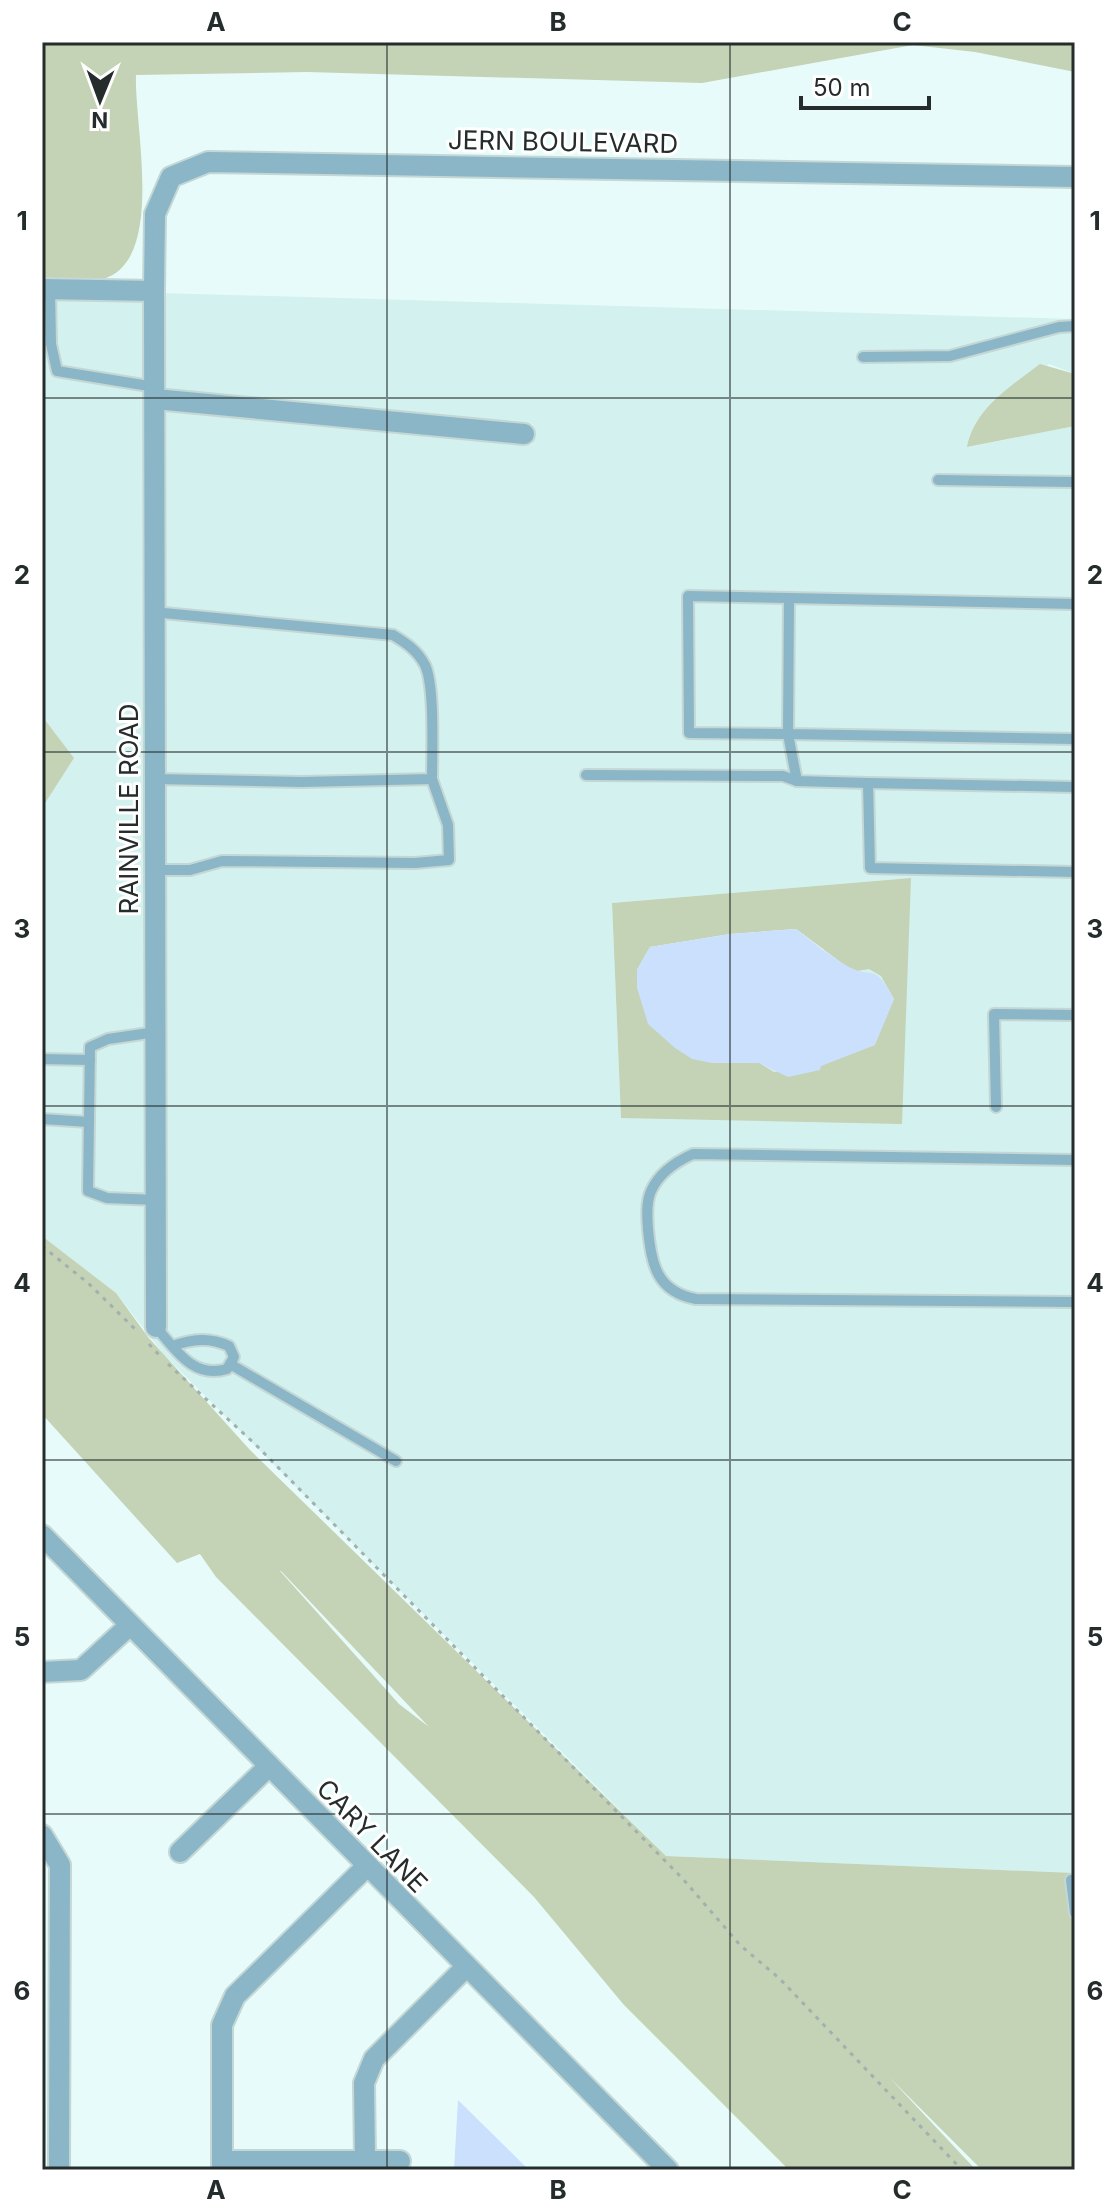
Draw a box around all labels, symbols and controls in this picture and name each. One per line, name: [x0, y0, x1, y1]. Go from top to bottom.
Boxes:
text: A: [206, 6, 226, 37]
text: B: [549, 6, 567, 37]
text: C: [892, 6, 912, 37]
north arrow: [60, 60, 140, 140]
scale bar: [801, 60, 929, 110]
text: 50 m: [813, 73, 871, 102]
text: N: [91, 107, 108, 133]
street label: JERN BOULEVARD: [448, 124, 678, 159]
text: 1: [16, 205, 28, 236]
text: 1: [1089, 205, 1101, 236]
text: 2: [14, 559, 30, 590]
text: 2: [1087, 559, 1103, 590]
street label: RAINVILLE ROAD: [113, 704, 144, 914]
text: 3: [14, 913, 30, 944]
text: 3: [1087, 913, 1103, 944]
text: 4: [13, 1267, 31, 1298]
text: 4: [1086, 1267, 1104, 1298]
text: 5: [14, 1621, 30, 1652]
text: 5: [1087, 1621, 1103, 1652]
street label: CARY LANE: [311, 1773, 434, 1899]
text: 6: [14, 1975, 30, 2006]
text: 6: [1087, 1975, 1103, 2006]
text: A: [206, 2174, 226, 2205]
text: B: [549, 2174, 567, 2205]
text: C: [892, 2174, 912, 2205]

